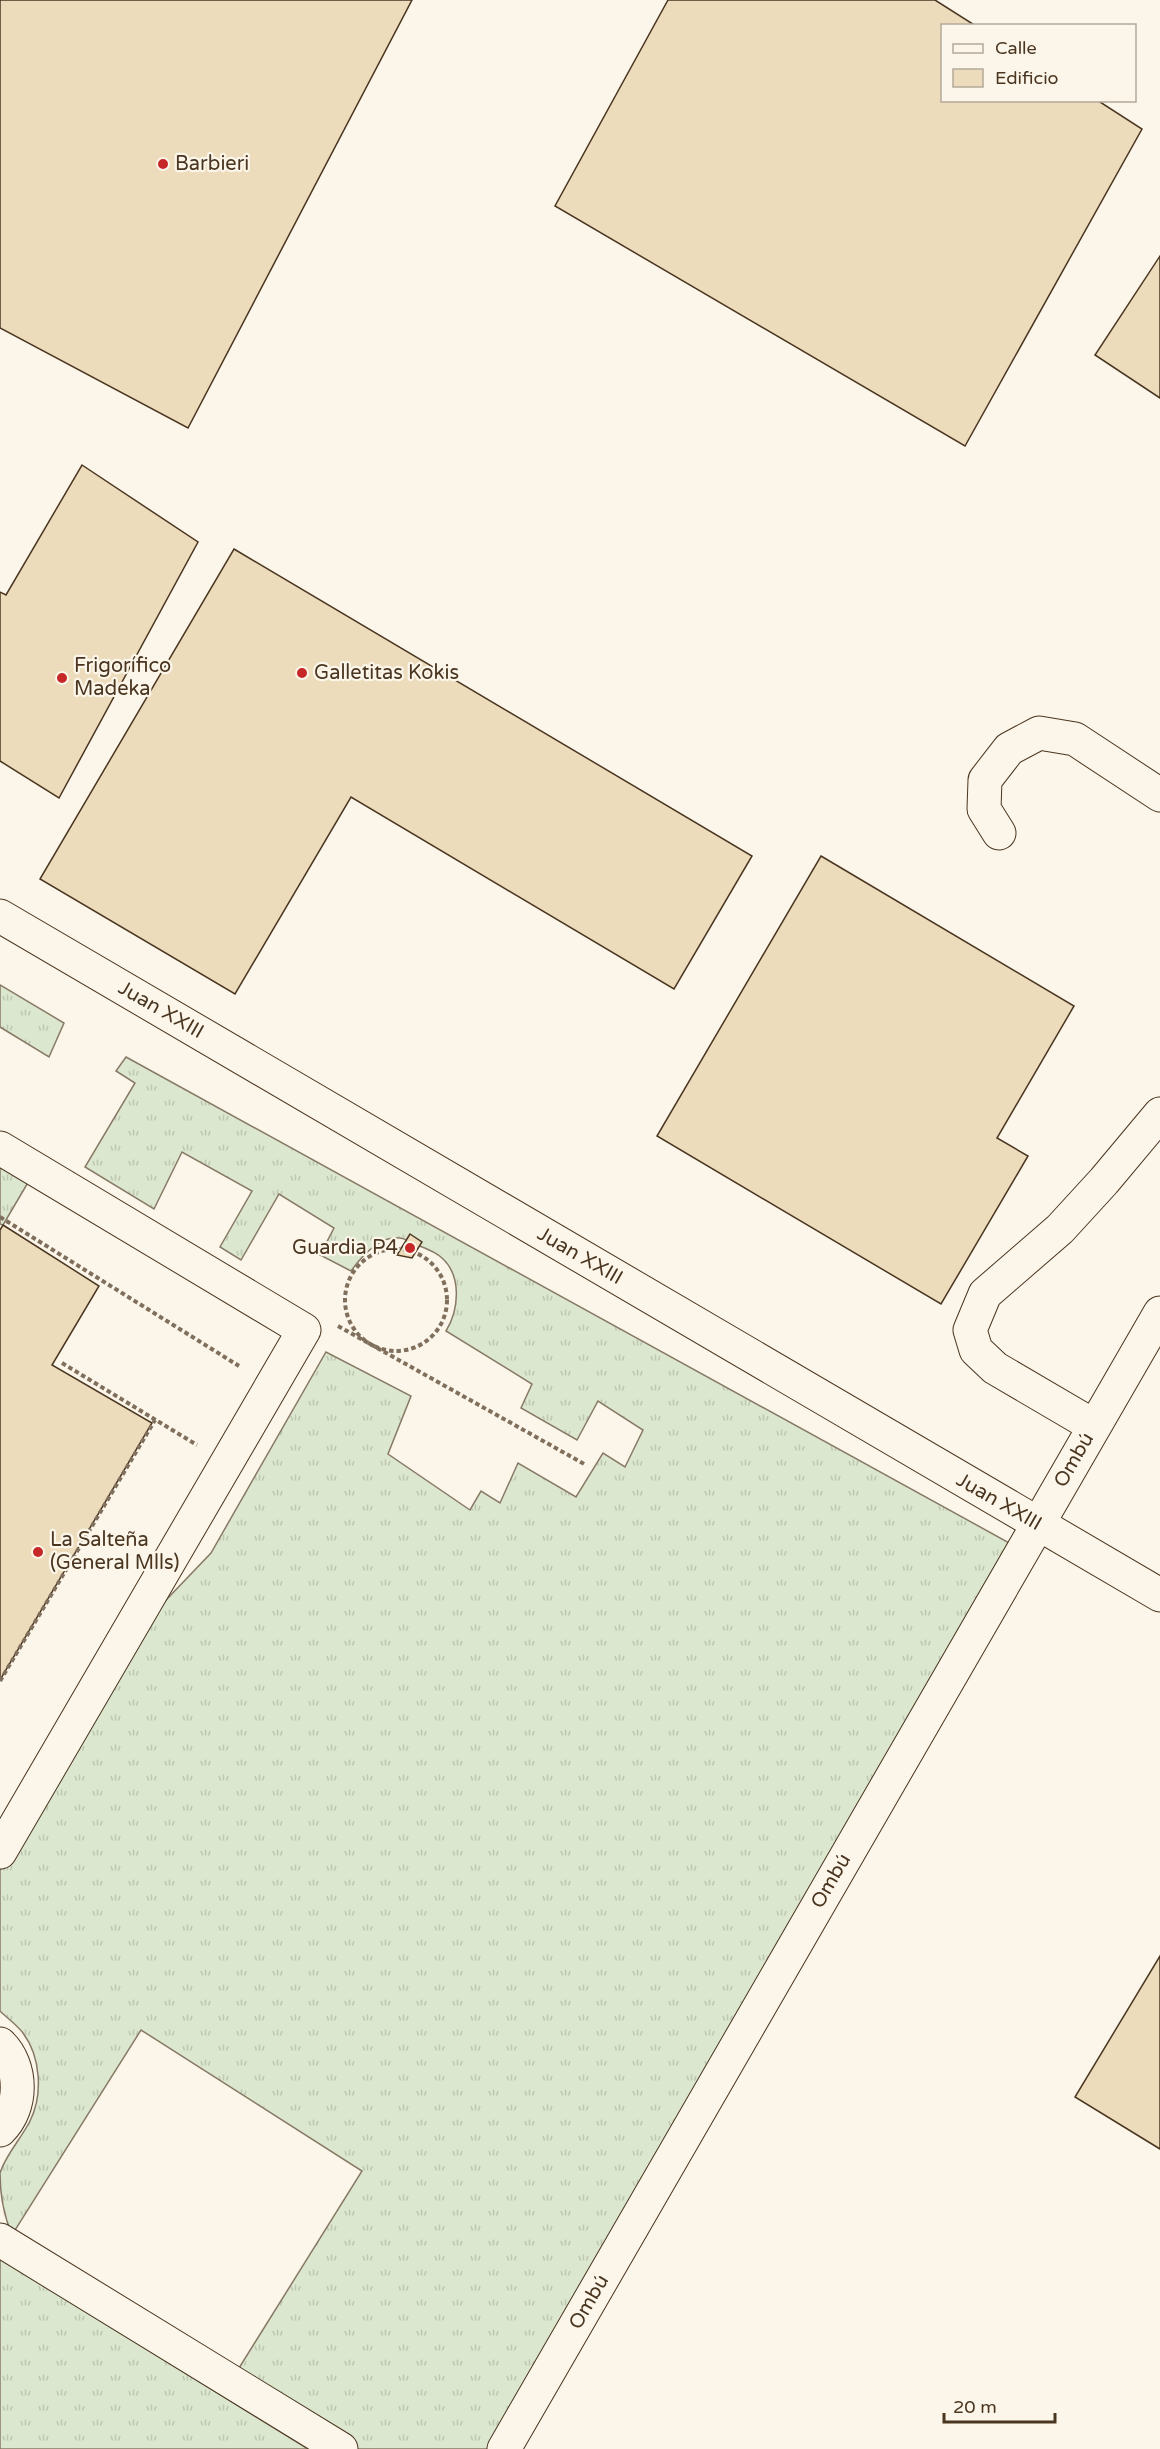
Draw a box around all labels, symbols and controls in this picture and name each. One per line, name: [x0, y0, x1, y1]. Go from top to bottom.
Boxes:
legend: [941, 24, 1136, 102]
text: Calle: [995, 37, 1037, 59]
text: Edificio: [995, 67, 1059, 89]
place label: Barbieri: [175, 152, 249, 176]
marker: Barbieri: [156, 157, 170, 171]
place label: Frigorífico Madeka: [74, 654, 171, 701]
place label: Galletitas Kokis: [314, 661, 459, 685]
marker: Galletitas Kokis: [295, 666, 309, 680]
marker: Frigorífico Madeka: [55, 671, 69, 685]
street label: Juan XXIII: [114, 976, 208, 1044]
street label: Juan XXIII: [533, 1222, 627, 1290]
place label: Guardia P4: [292, 1236, 398, 1260]
marker: Guardia P4: [403, 1241, 417, 1255]
street label: Ombú: [1049, 1428, 1099, 1492]
street label: Juan XXIII: [952, 1468, 1046, 1536]
place label: La Salteña (General Mlls): [50, 1528, 179, 1575]
marker: La Salteña (General Mlls): [31, 1545, 45, 1559]
street label: Ombú: [806, 1849, 856, 1913]
street label: Ombú: [564, 2270, 614, 2334]
scale bar: [944, 2386, 1055, 2424]
text: 20 m: [953, 2396, 997, 2418]

